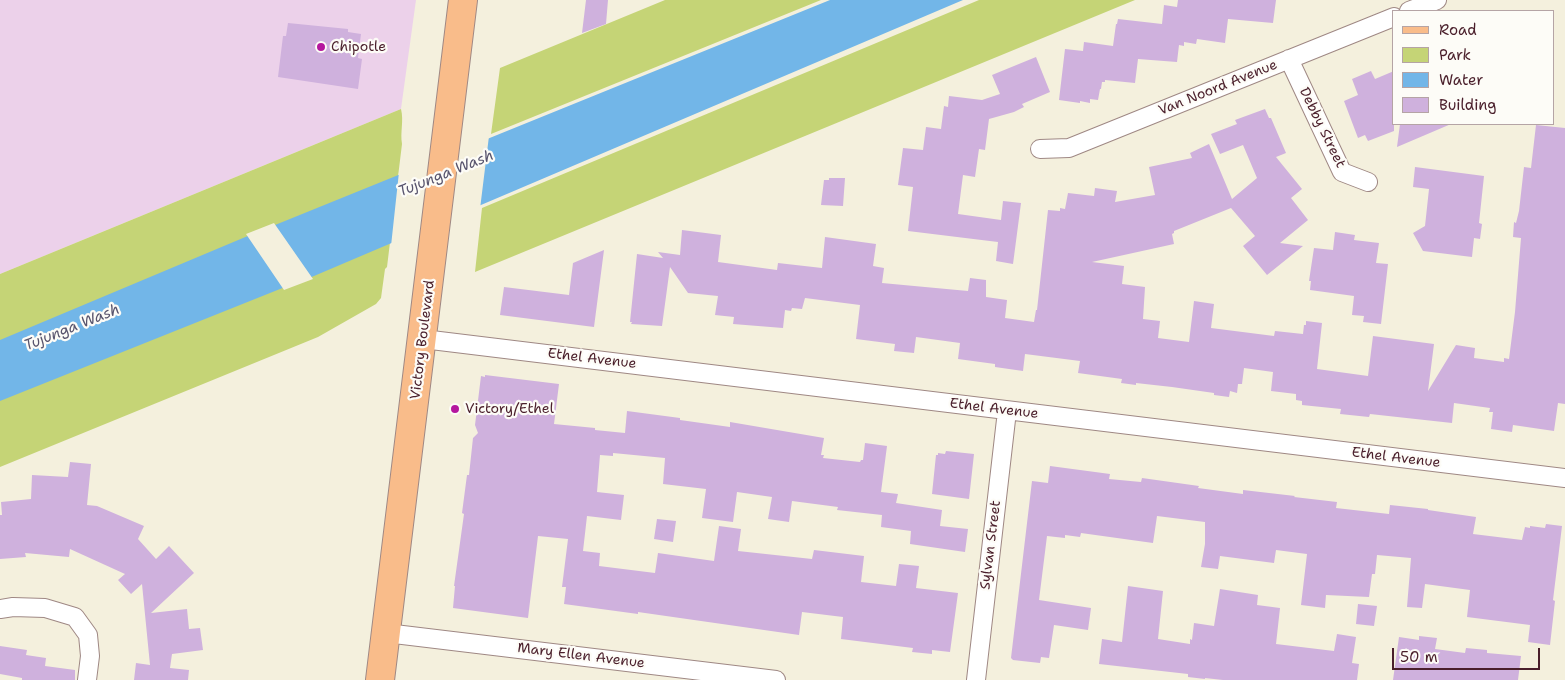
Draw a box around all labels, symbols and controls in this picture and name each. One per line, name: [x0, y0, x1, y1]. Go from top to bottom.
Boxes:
legend: [1392, 10, 1555, 125]
text: Road: [1439, 20, 1477, 40]
place label: Chipotle: [331, 39, 386, 55]
marker: Chipotle: [315, 41, 327, 53]
text: Park: [1439, 45, 1471, 65]
street label: Van Noord Avenue: [1156, 56, 1280, 120]
text: Water: [1439, 70, 1483, 90]
street label: Debby Street: [1295, 85, 1349, 171]
text: Building: [1439, 95, 1496, 115]
water label: Tujunga Wash: [396, 147, 496, 201]
street label: Victory Boulevard: [407, 279, 439, 401]
water label: Tujunga Wash: [22, 301, 122, 355]
street label: Ethel Avenue: [547, 345, 637, 373]
street label: Ethel Avenue: [949, 395, 1039, 423]
place label: Victory/Ethel: [465, 401, 554, 417]
marker: Victory/Ethel: [449, 403, 461, 415]
street label: Ethel Avenue: [1351, 444, 1441, 472]
street label: Sylvan Street: [977, 499, 1005, 591]
scale bar: [1395, 638, 1542, 670]
street label: Mary Ellen Avenue: [516, 640, 646, 672]
text: 50 m: [1400, 647, 1438, 667]

